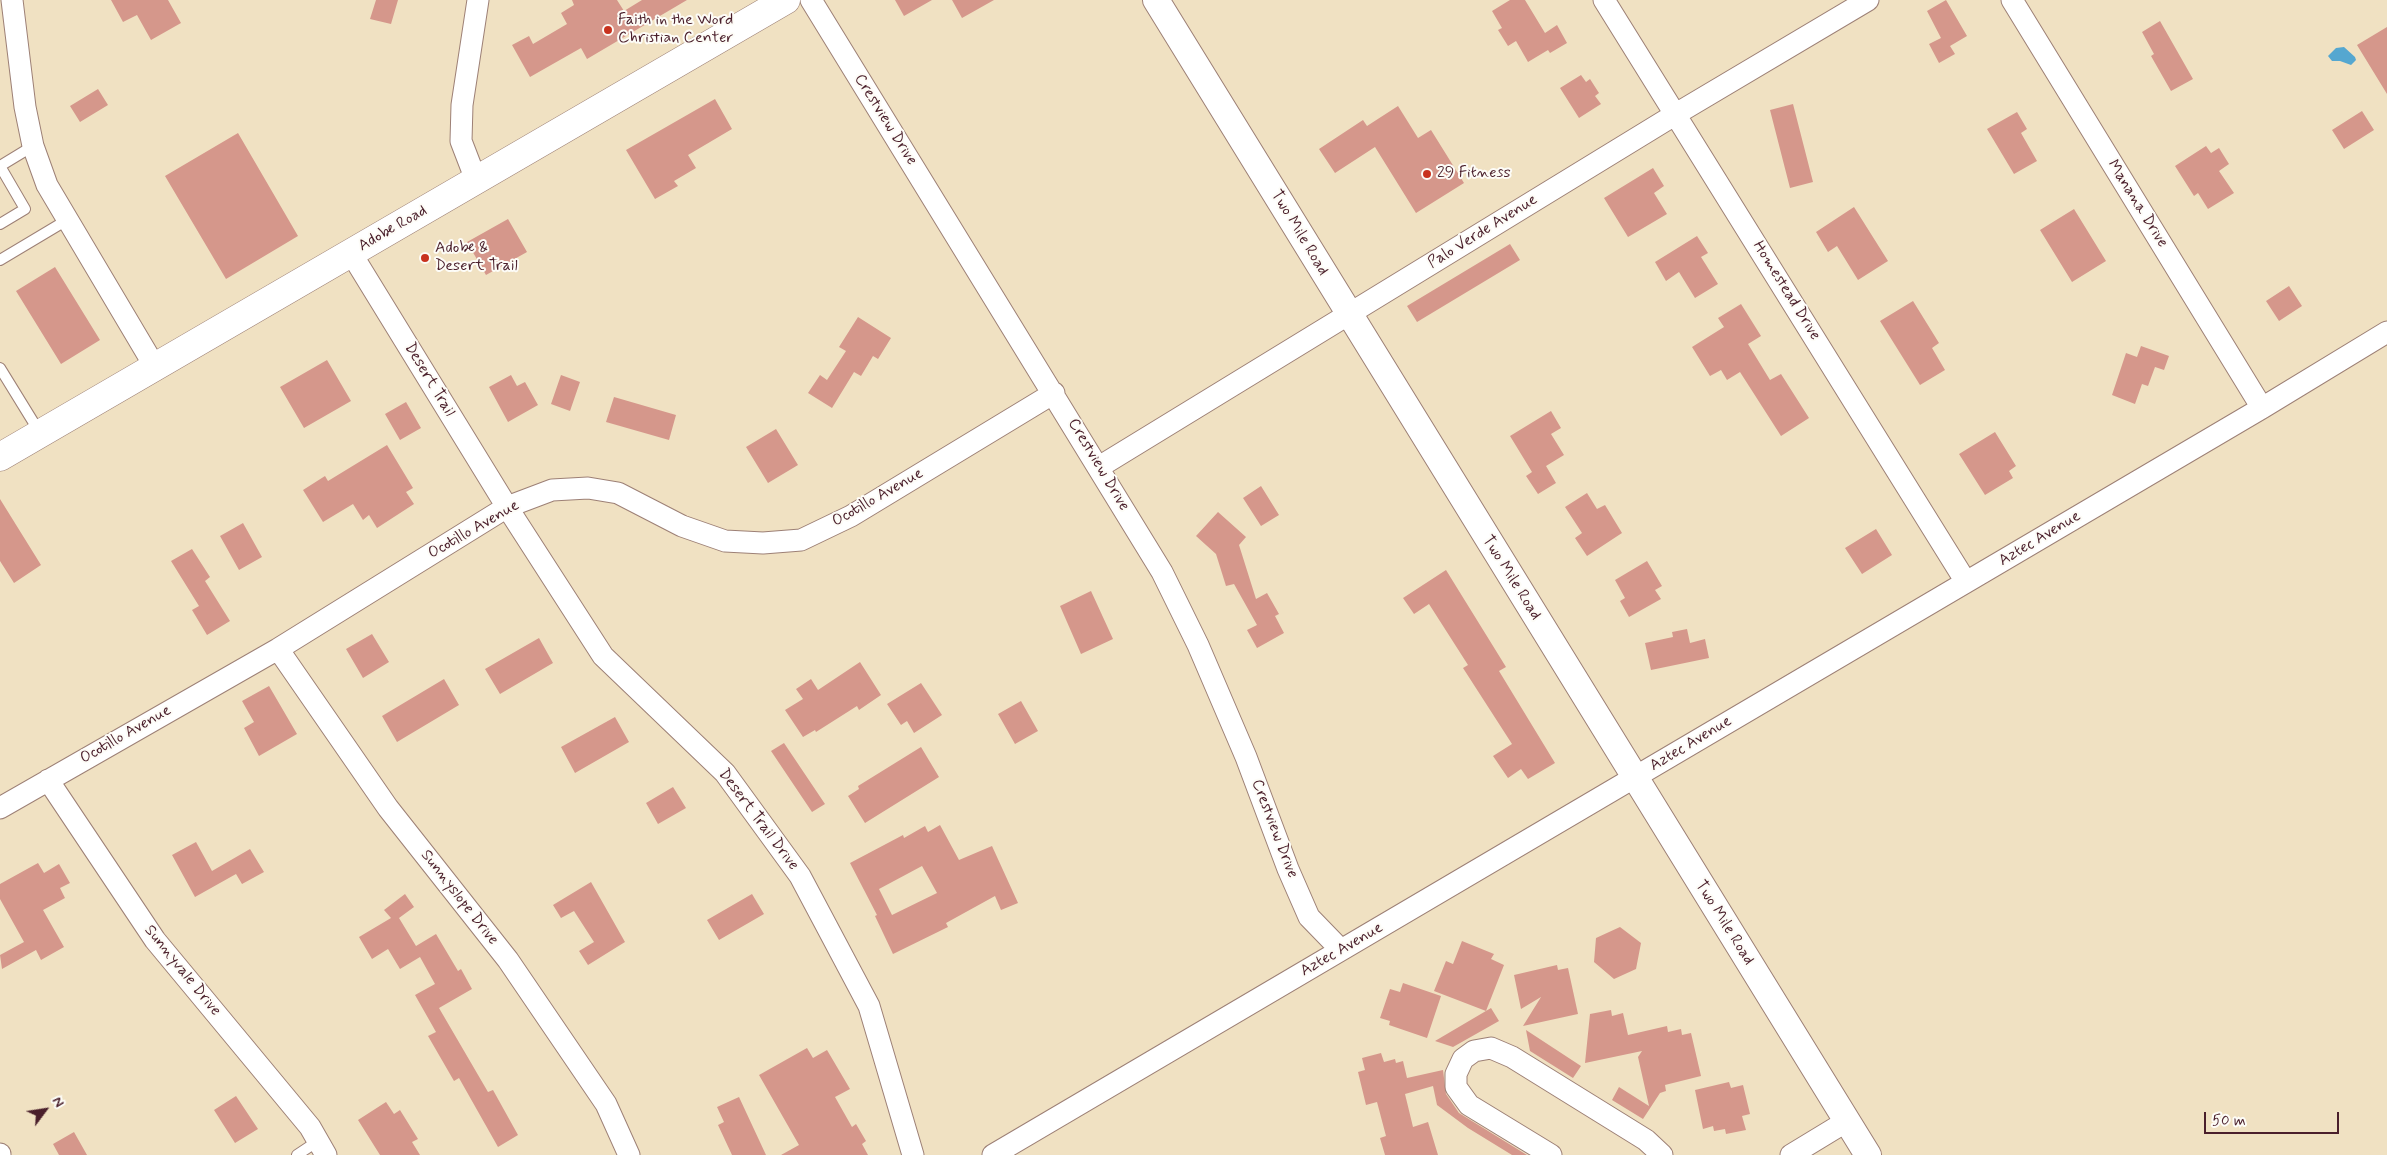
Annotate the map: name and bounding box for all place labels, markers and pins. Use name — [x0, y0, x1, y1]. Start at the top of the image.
place label: Faith in the Word Christian Center — [618, 11, 733, 49]
marker: Faith in the Word Christian Center — [602, 24, 614, 36]
place label: 29 Fitness — [1437, 164, 1511, 184]
marker: 29 Fitness — [1421, 168, 1433, 180]
place label: Adobe & Desert Trail — [435, 239, 518, 277]
marker: Adobe & Desert Trail — [419, 252, 431, 264]

